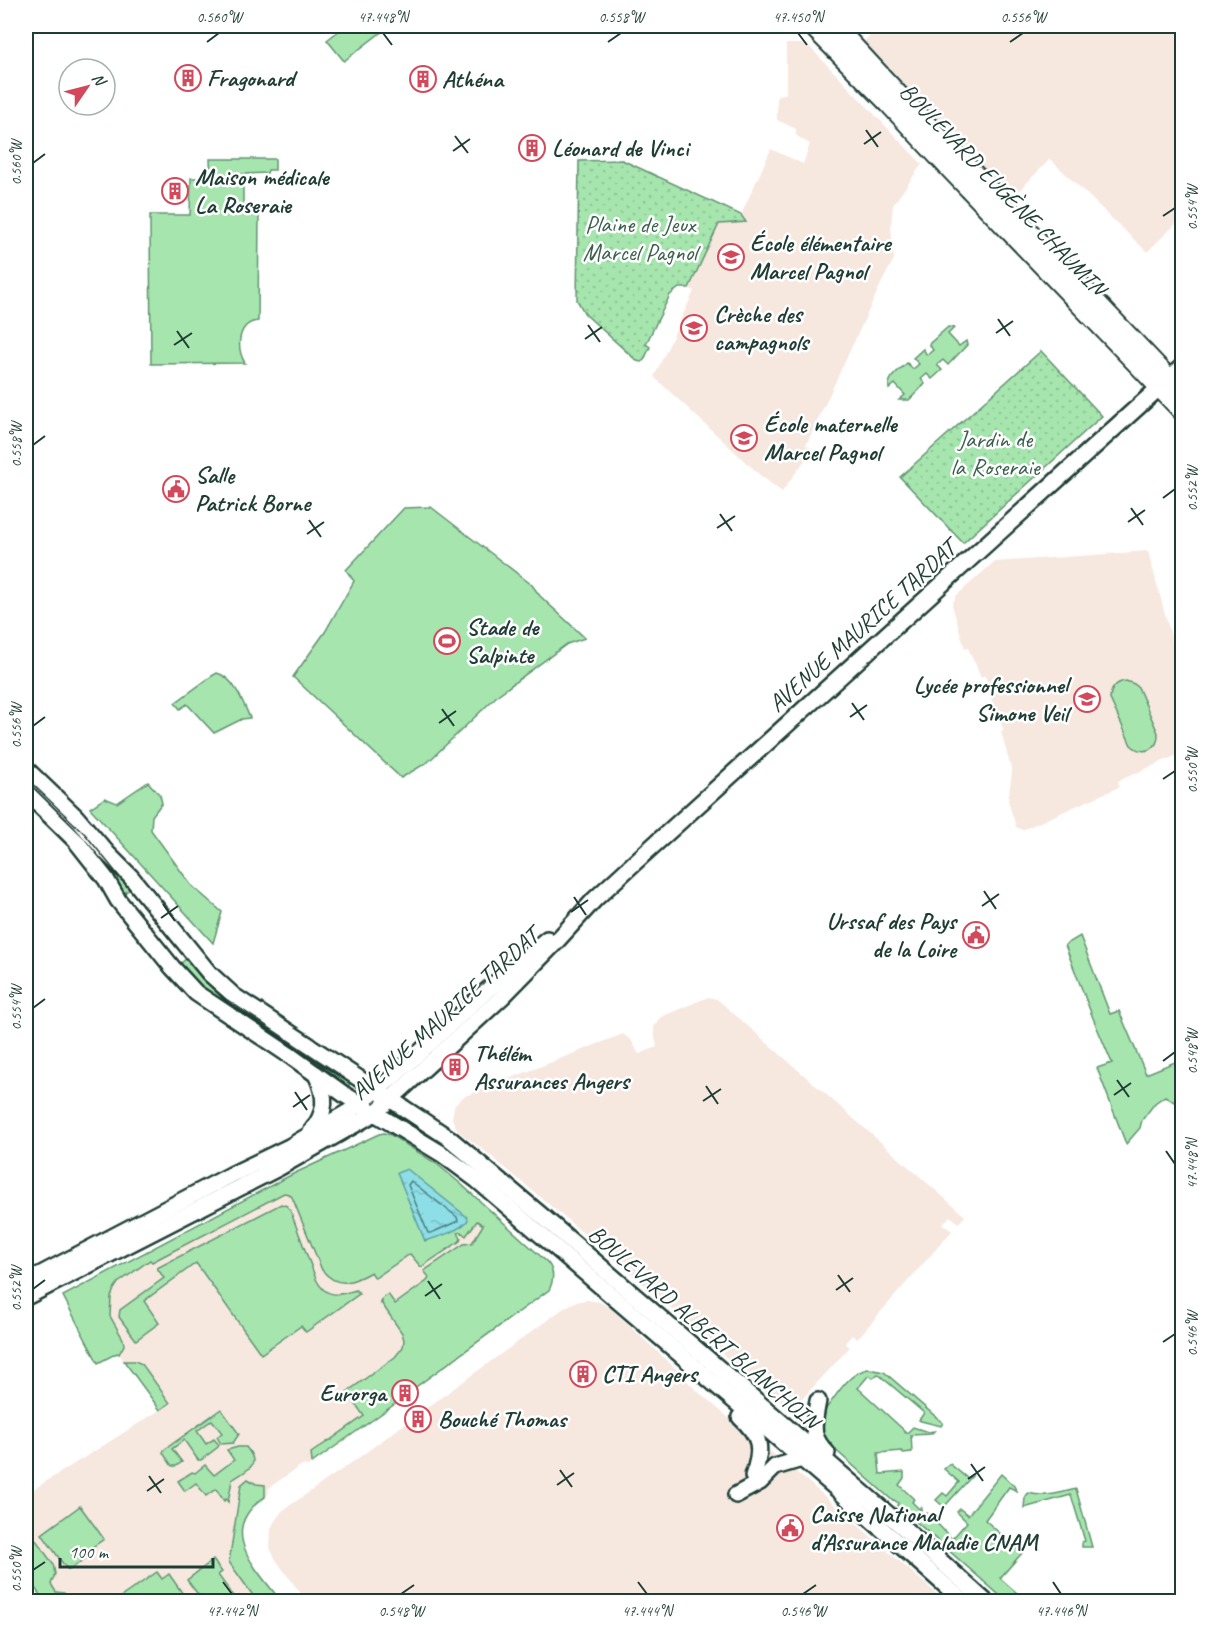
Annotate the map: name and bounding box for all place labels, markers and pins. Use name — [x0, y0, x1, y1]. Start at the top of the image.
building icon: Fragonard — [173, 63, 203, 93]
place label: Fragonard — [207, 63, 298, 93]
building icon: Athéna — [408, 64, 438, 94]
place label: Athéna — [442, 64, 505, 94]
building icon: Léonard de Vinci — [517, 133, 547, 163]
place label: Léonard de Vinci — [552, 133, 692, 163]
place label: Maison médicale La Roseraie — [195, 162, 330, 220]
building icon: Maison médicale La Roseraie — [160, 176, 190, 206]
place label: École élémentaire Marcel Pagnol — [750, 228, 892, 286]
school or university icon: École élémentaire Marcel Pagnol — [716, 242, 746, 272]
place label: Crèche des campagnols — [714, 299, 811, 357]
school or university icon: Crèche des campagnols — [679, 313, 709, 343]
place label: École maternelle Marcel Pagnol — [764, 409, 899, 467]
school or university icon: École maternelle Marcel Pagnol — [729, 423, 759, 453]
place label: Salle Patrick Borne — [195, 460, 312, 518]
public building icon: Salle Patrick Borne — [161, 474, 191, 504]
place label: Stade de Salpinte — [466, 612, 540, 670]
sports icon: Stade de Salpinte — [432, 626, 462, 656]
place label: Lycée professionnel Simone Veil — [914, 670, 1073, 728]
school or university icon: Lycée professionnel Simone Veil — [1072, 684, 1102, 714]
place label: Urssaf des Pays de la Loire — [826, 906, 959, 964]
public building icon: Urssaf des Pays de la Loire — [961, 920, 991, 950]
place label: Thélém Assurances Angers — [474, 1038, 631, 1096]
building icon: Thélém Assurances Angers — [440, 1052, 470, 1082]
building icon: CTI Angers — [568, 1359, 598, 1389]
place label: CTI Angers — [602, 1359, 699, 1389]
place label: Eurorga — [320, 1378, 388, 1408]
building icon: Eurorga — [390, 1378, 420, 1408]
building icon: Bouché Thomas — [403, 1404, 433, 1434]
place label: Bouché Thomas — [438, 1404, 569, 1434]
place label: Caisse National d’Assurance Maladie CNAM — [810, 1499, 1039, 1557]
public building icon: Caisse National d’Assurance Maladie CNAM — [775, 1513, 805, 1543]

